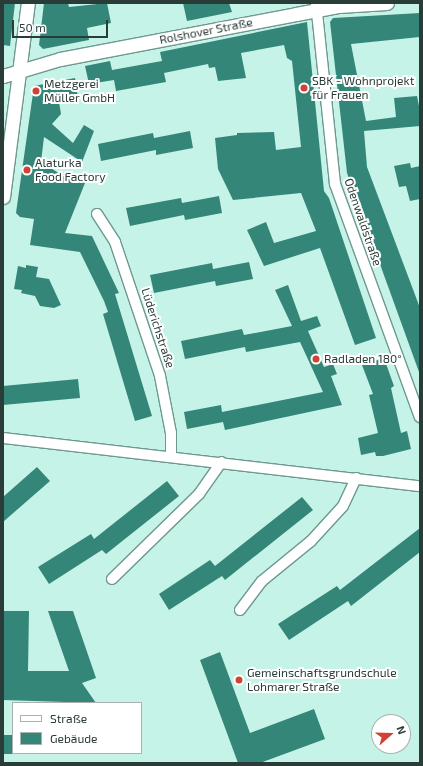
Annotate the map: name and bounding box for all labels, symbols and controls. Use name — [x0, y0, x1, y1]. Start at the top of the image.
scale bar — [14, 12, 110, 38]
street label: Rolshover Straße — [158, 15, 254, 47]
text: 50 m — [19, 20, 46, 34]
place label: SBK - Wohnprojekt für Frauen — [312, 74, 414, 102]
place label: Metzgerei Müller GmbH — [44, 77, 115, 105]
marker: SBK - Wohnprojekt für Frauen — [299, 83, 309, 93]
marker: Metzgerei Müller GmbH — [31, 86, 41, 96]
place label: Alaturka Food Factory — [35, 156, 106, 184]
marker: Alaturka Food Factory — [22, 165, 32, 175]
street label: Odenwaldstraße — [341, 176, 385, 268]
street label: Lüderichstraße — [138, 286, 178, 370]
place label: Radladen 180° — [324, 352, 402, 366]
marker: Radladen 180° — [311, 354, 321, 364]
place label: Gemeinschaftsgrundschule Lohmarer Straße — [247, 666, 397, 694]
marker: Gemeinschaftsgrundschule Lohmarer Straße — [234, 675, 244, 685]
legend — [12, 702, 142, 754]
text: Straße — [50, 711, 87, 725]
north arrow — [371, 714, 411, 754]
text: N — [394, 724, 409, 736]
text: Gebäude — [50, 731, 98, 745]

